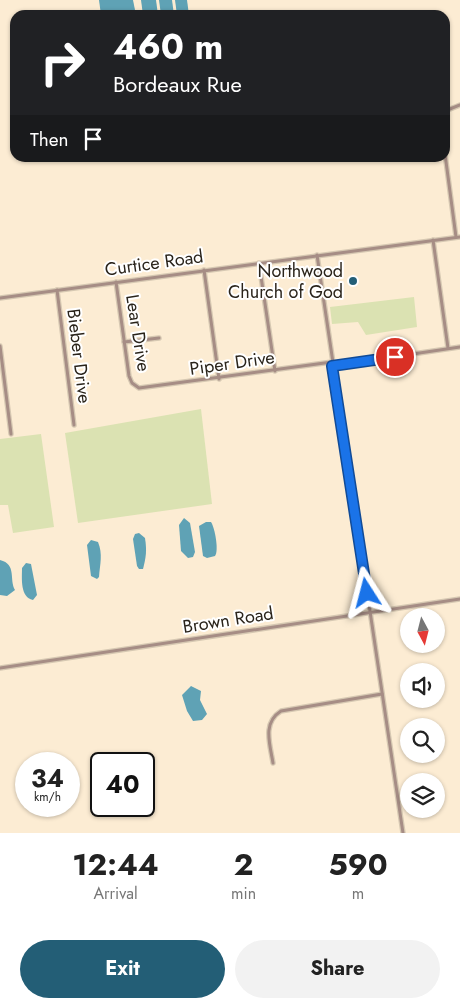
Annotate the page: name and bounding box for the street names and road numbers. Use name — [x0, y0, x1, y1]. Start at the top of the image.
street label: Curtice Road — [103, 243, 205, 283]
street label: Lear Drive — [119, 293, 157, 373]
street label: Bieber Drive — [60, 307, 98, 405]
street label: Piper Drive — [188, 344, 276, 382]
street label: Brown Road — [181, 600, 275, 640]

